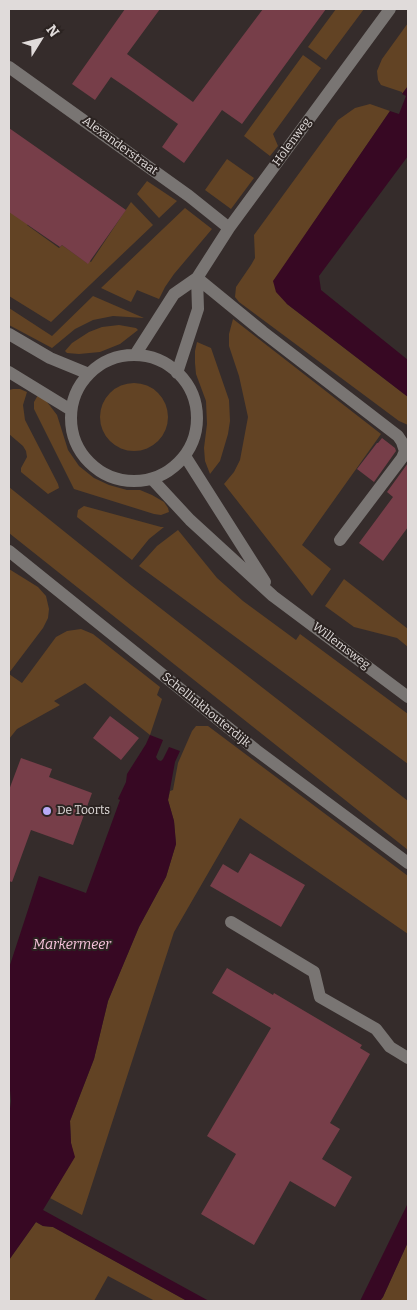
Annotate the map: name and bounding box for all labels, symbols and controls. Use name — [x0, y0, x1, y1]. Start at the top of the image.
north arrow — [15, 15, 65, 65]
text: N — [42, 22, 63, 40]
street label: Alexanderstraat — [79, 114, 161, 178]
street label: Holenweg — [270, 115, 314, 169]
street label: Willemsweg — [309, 620, 373, 672]
street label: Schellinkhouterdijk — [159, 670, 253, 750]
place label: De Toorts — [57, 804, 110, 818]
marker: De Toorts — [41, 805, 53, 817]
water label: Markermeer — [33, 937, 111, 953]

